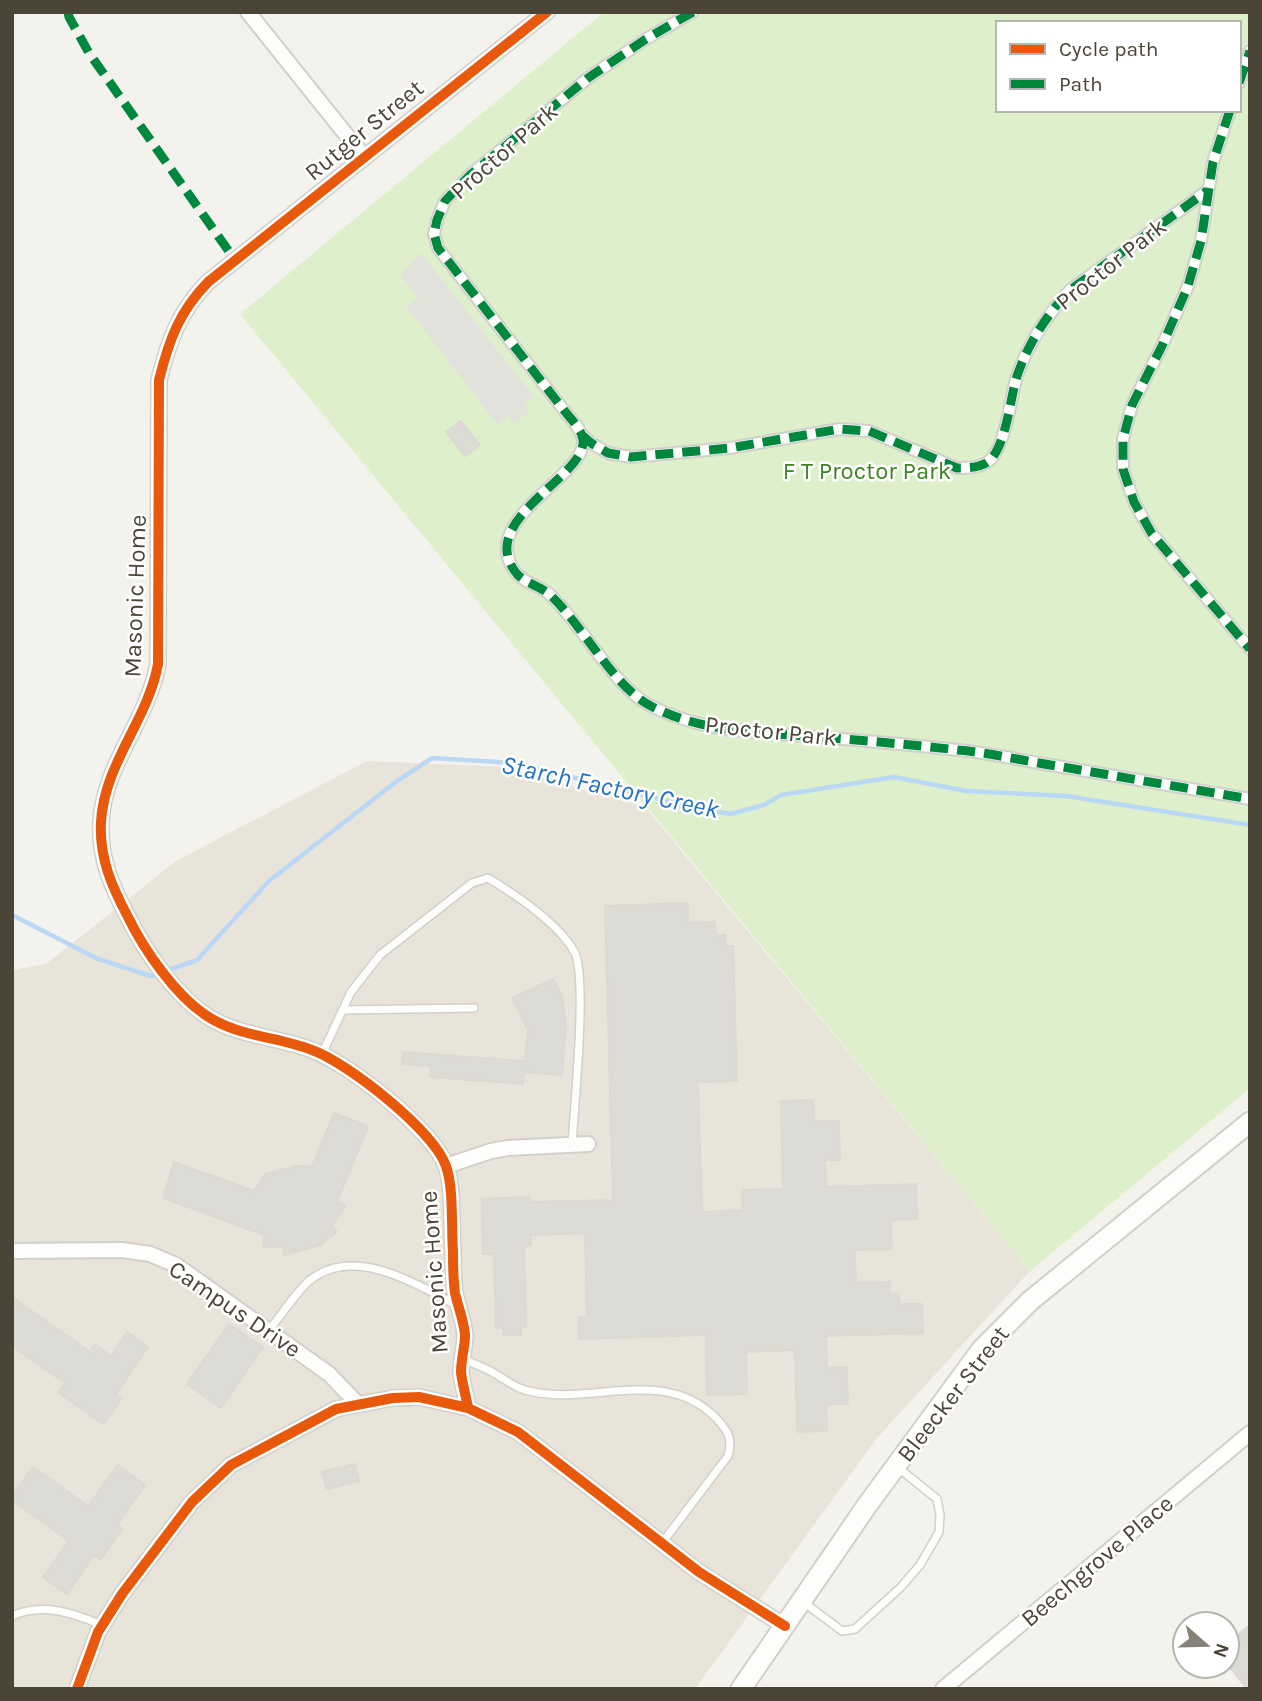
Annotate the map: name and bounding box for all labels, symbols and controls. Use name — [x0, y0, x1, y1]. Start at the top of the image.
legend — [996, 21, 1241, 112]
text: Cycle path — [1059, 37, 1159, 61]
text: Path — [1059, 72, 1103, 96]
street label: Rutger Street — [299, 74, 429, 186]
street label: Proctor Park — [445, 97, 563, 205]
street label: Proctor Park — [1050, 212, 1172, 316]
park label: F T Proctor Park — [783, 457, 951, 485]
street label: Masonic Home — [118, 514, 152, 678]
street label: Proctor Park — [704, 710, 838, 752]
water label: Starch Factory Creek — [498, 749, 722, 825]
street label: Masonic Home — [414, 1190, 454, 1354]
street label: Campus Drive — [164, 1255, 306, 1363]
street label: Bleecker Street — [891, 1320, 1015, 1468]
street label: Beechgrove Place — [1015, 1489, 1179, 1633]
north arrow — [1171, 1610, 1241, 1680]
text: N — [1208, 1640, 1234, 1661]

